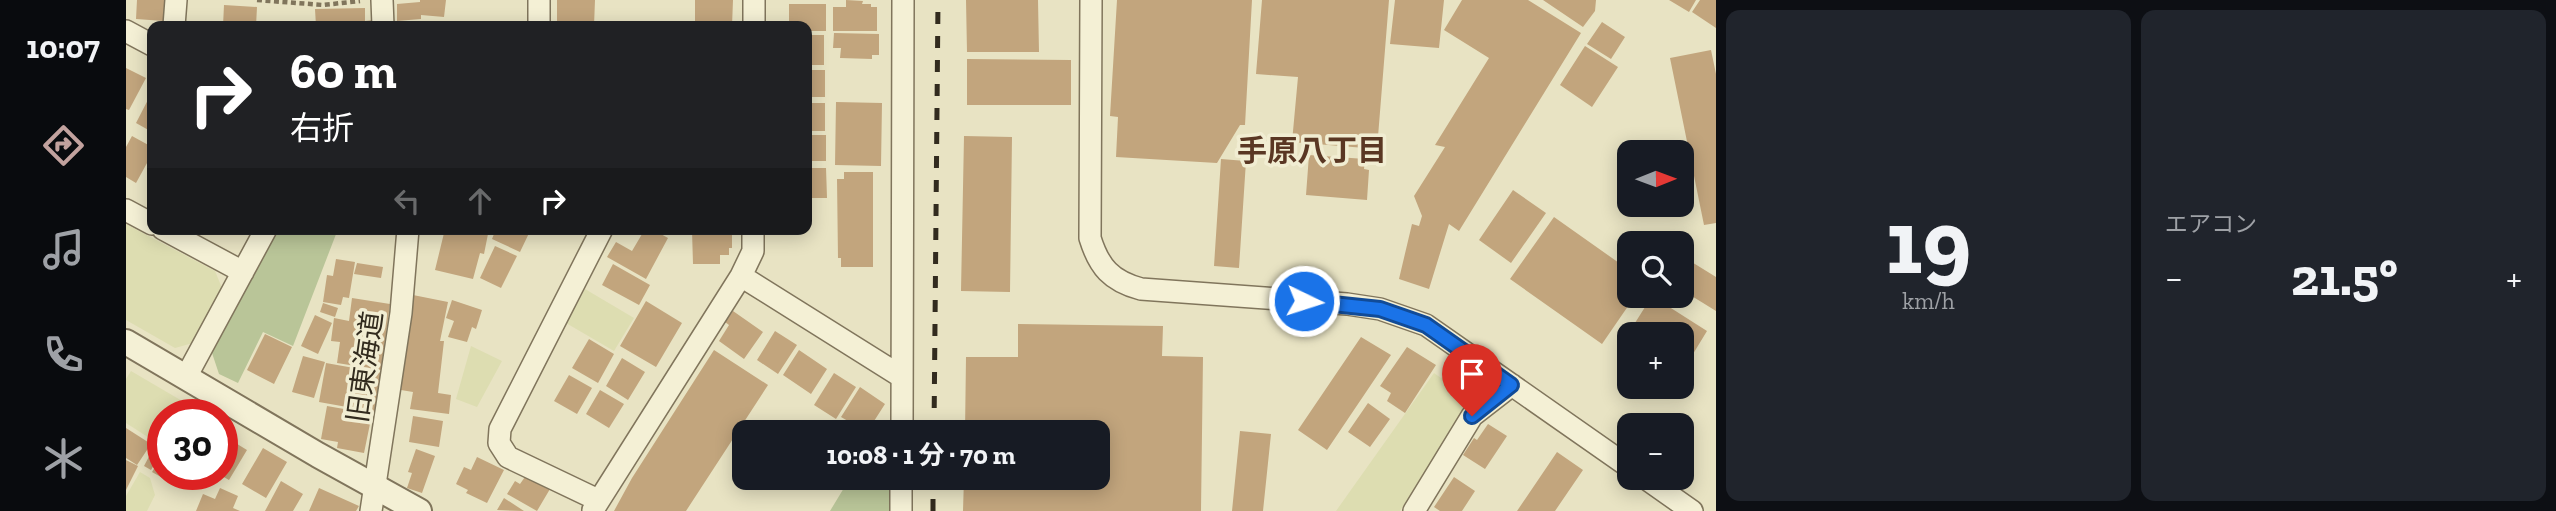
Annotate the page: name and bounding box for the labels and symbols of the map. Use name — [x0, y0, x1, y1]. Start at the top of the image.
district label: 手原八丁目 — [1237, 133, 1387, 169]
north arrow — [1617, 140, 1694, 217]
position arrow — [1267, 264, 1341, 338]
street label: 旧東海道 — [341, 309, 389, 425]
pin — [1442, 344, 1502, 416]
speed limit sign: 30 — [147, 399, 238, 490]

